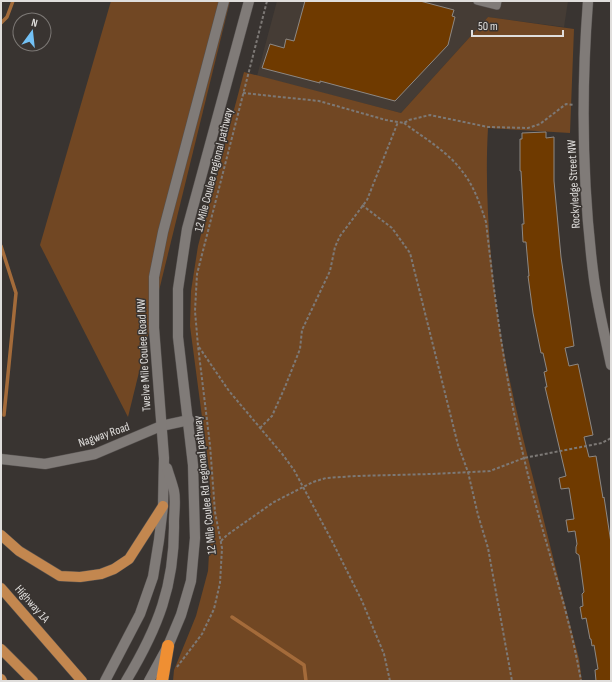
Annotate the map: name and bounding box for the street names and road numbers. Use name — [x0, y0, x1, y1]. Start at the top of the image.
street label: 12 Mile Coulee regional pathway — [191, 106, 237, 233]
street label: Rockyledge Street NW — [564, 139, 584, 229]
street label: Twelve Mile Coulee Road NW — [134, 298, 154, 412]
street label: 12 Mile Coulee Rd regional pathway — [190, 415, 220, 555]
street label: Nagway Road — [76, 419, 132, 451]
street label: Highway 1A — [11, 582, 53, 627]

